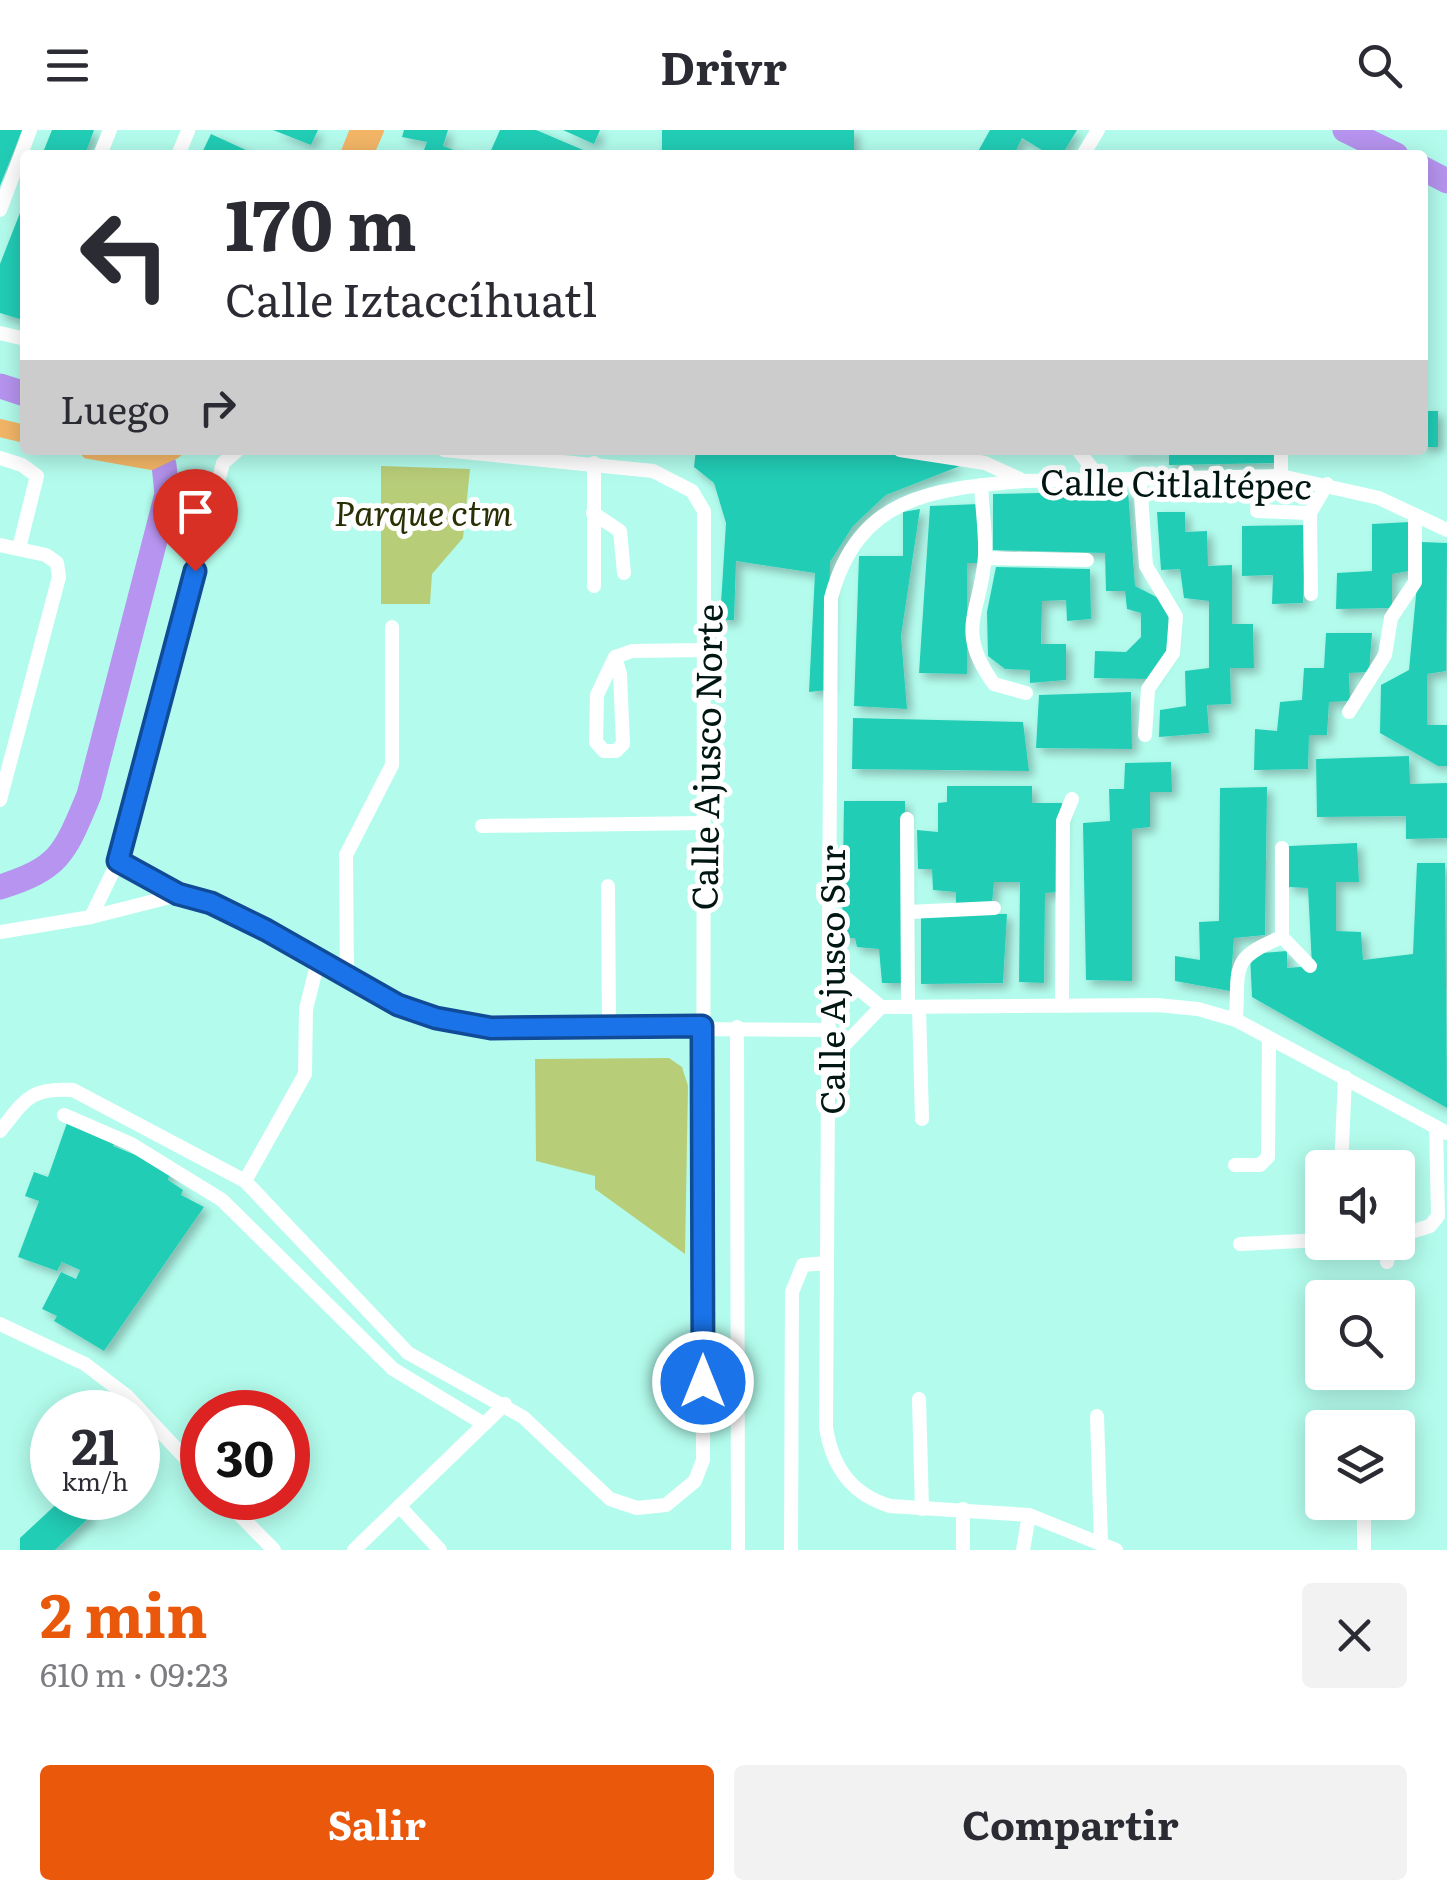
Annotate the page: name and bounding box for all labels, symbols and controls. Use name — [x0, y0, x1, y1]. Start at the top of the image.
text: Drivr — [660, 32, 787, 99]
icon: menu — [40, 38, 95, 93]
icon: search — [1352, 38, 1407, 93]
text: 170 m — [225, 169, 417, 273]
icon: left — [60, 190, 190, 320]
text: Calle Iztaccíhuatl — [225, 264, 597, 331]
text: Luego — [60, 379, 170, 436]
icon: right — [190, 380, 245, 435]
street label: Calle Citlaltépec — [1040, 454, 1312, 510]
pin — [153, 469, 238, 572]
icon: arrive — [168, 484, 223, 539]
park label: Parque ctm — [334, 485, 513, 537]
street label: Calle Ajusco Norte — [676, 603, 734, 911]
street label: Calle Ajusco Sur — [804, 845, 856, 1115]
map controls — [1305, 1150, 1415, 1520]
button: sound — [1305, 1150, 1415, 1260]
button: search — [1305, 1280, 1415, 1390]
position arrow — [651, 1330, 755, 1434]
speed limit sign: 30 — [180, 1390, 310, 1520]
text: 21 — [71, 1406, 119, 1480]
button: layers — [1305, 1410, 1415, 1520]
text: km/h — [62, 1462, 128, 1499]
text: 2 min — [40, 1567, 208, 1656]
button: close — [1302, 1583, 1407, 1688]
text: 610 m · 09:23 — [40, 1649, 229, 1697]
button: Salir — [40, 1765, 714, 1880]
button: Compartir — [734, 1765, 1407, 1880]

